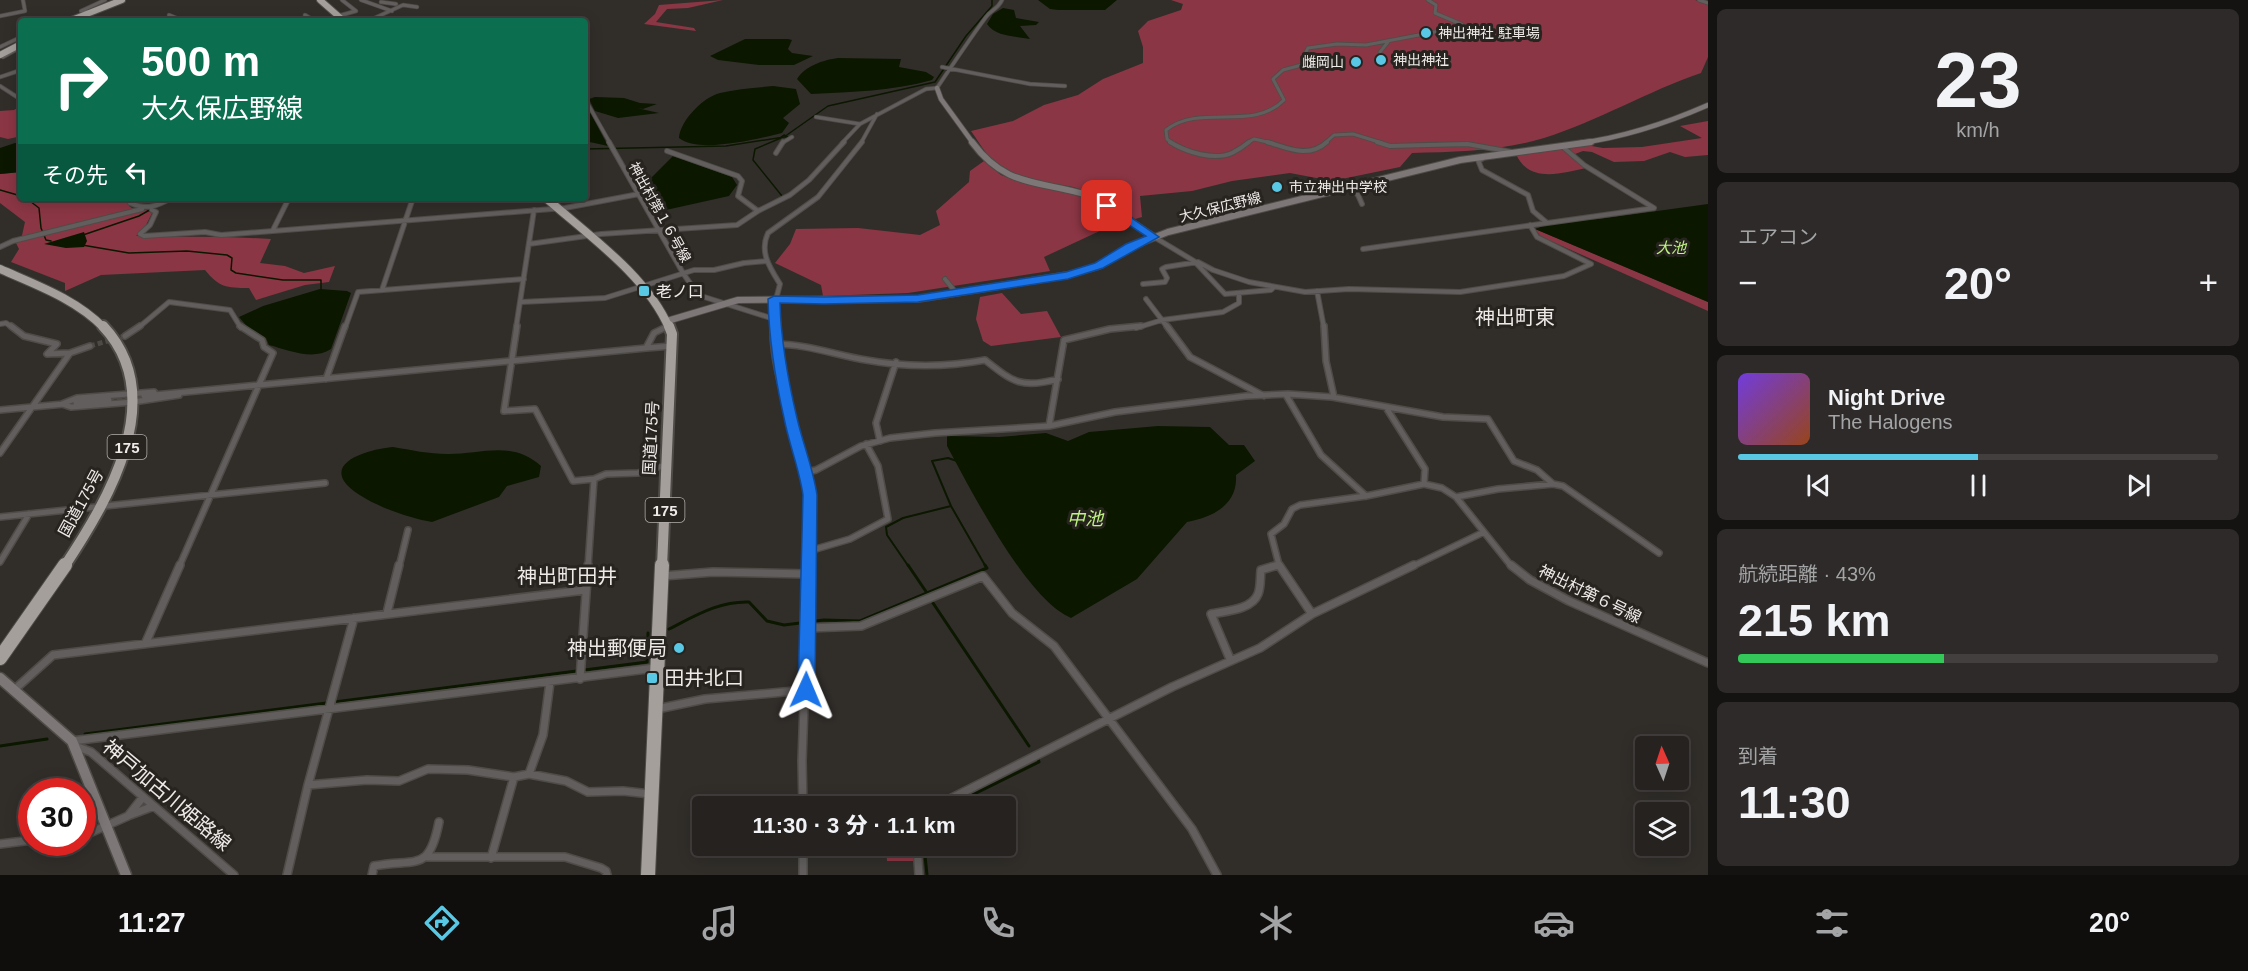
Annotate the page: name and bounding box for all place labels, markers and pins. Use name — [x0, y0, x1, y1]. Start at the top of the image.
place label: 神出神社 駐車場 — [1438, 25, 1540, 41]
marker: 神出神社 駐車場 — [1419, 26, 1433, 40]
place label: 神出神社 — [1393, 52, 1449, 68]
marker: 神出神社 — [1374, 53, 1388, 67]
place label: 雌岡山 — [1302, 54, 1344, 70]
marker: 雌岡山 — [1349, 55, 1363, 69]
place label: 市立神出中学校 — [1289, 179, 1387, 195]
pin — [1081, 180, 1132, 231]
marker: 市立神出中学校 — [1270, 180, 1284, 194]
place label: 老ノ口 — [656, 283, 704, 300]
marker: 老ノ口 — [637, 284, 651, 298]
place label: 神出郵便局 — [567, 637, 667, 659]
marker: 神出郵便局 — [672, 641, 686, 655]
place label: 田井北口 — [664, 667, 744, 689]
marker: 田井北口 — [645, 671, 659, 685]

